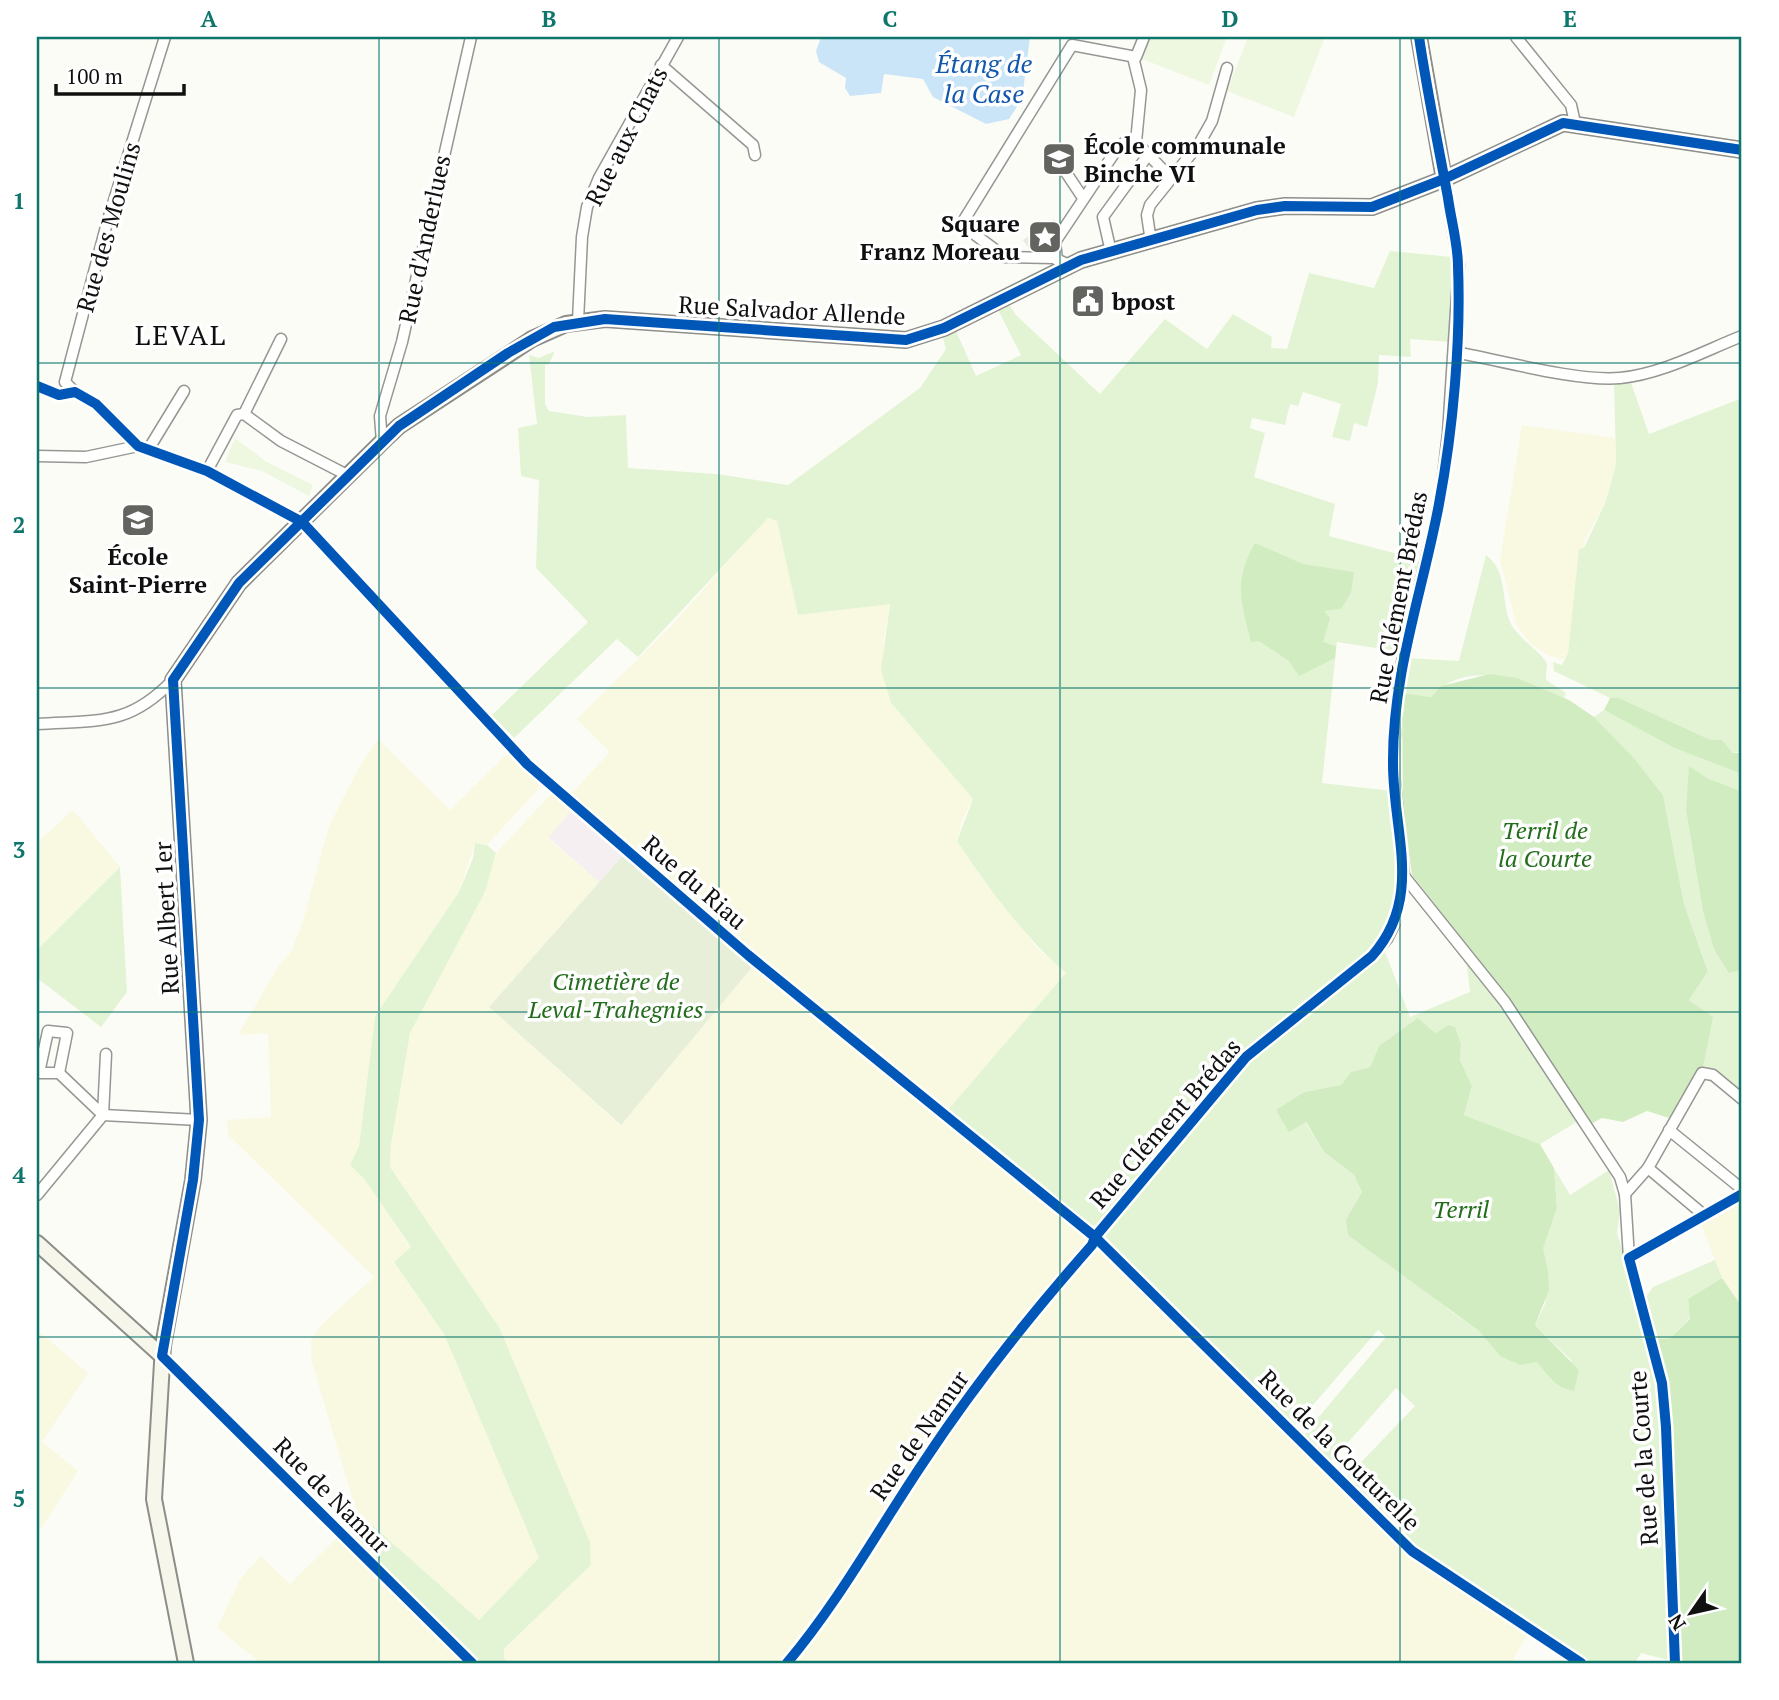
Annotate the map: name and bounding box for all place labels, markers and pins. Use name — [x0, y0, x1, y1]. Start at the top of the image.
place label: École communale Binche VI — [1084, 129, 1286, 189]
school or university icon: École communale Binche VI — [1040, 140, 1078, 178]
place label: Square Franz Moreau — [860, 207, 1020, 267]
place icon: Square Franz Moreau — [1026, 218, 1064, 256]
public building icon: bpost — [1069, 282, 1107, 320]
place label: bpost — [1111, 285, 1176, 317]
school or university icon: École Saint-Pierre — [119, 501, 157, 539]
place label: École Saint-Pierre — [69, 540, 207, 600]

